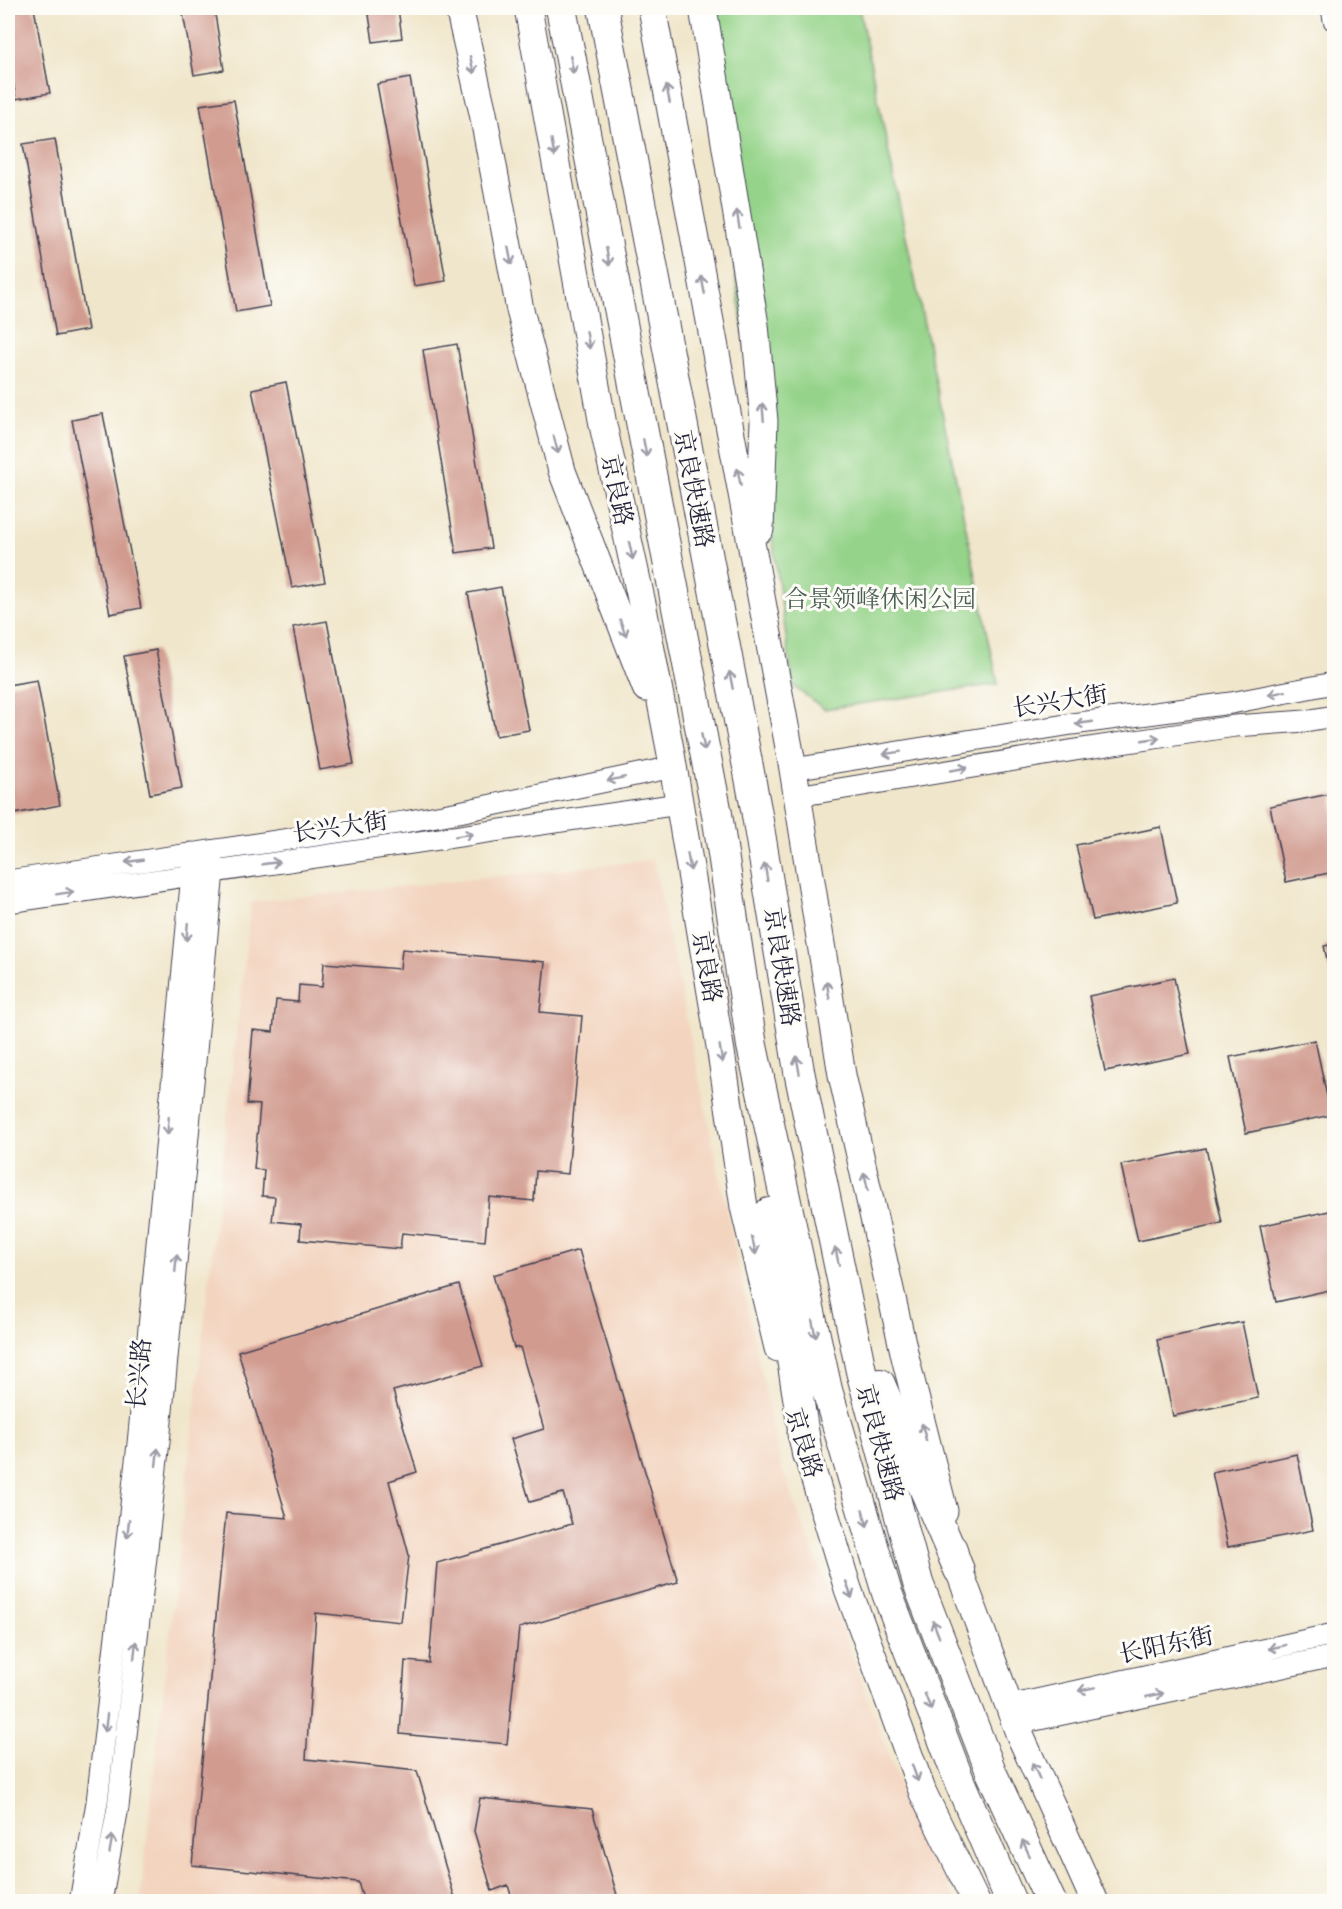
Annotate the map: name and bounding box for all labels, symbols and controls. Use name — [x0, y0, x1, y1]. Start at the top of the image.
one-way arrow — [467, 54, 478, 74]
one-way arrow — [566, 55, 577, 74]
one-way arrow — [662, 84, 673, 104]
one-way arrow — [548, 137, 559, 157]
one-way arrow — [732, 210, 743, 229]
one-way arrow — [505, 246, 516, 265]
one-way arrow — [603, 246, 614, 266]
one-way arrow — [698, 276, 709, 296]
one-way arrow — [582, 329, 593, 349]
one-way arrow — [757, 403, 768, 423]
street label: 京良快速路 — [667, 427, 721, 551]
one-way arrow — [550, 435, 562, 454]
one-way arrow — [640, 438, 651, 457]
street label: 京良路 — [594, 451, 640, 529]
one-way arrow — [733, 468, 744, 487]
one-way arrow — [625, 542, 637, 561]
park label: 合景领峰休闲公园 — [784, 583, 976, 615]
one-way arrow — [618, 618, 629, 637]
one-way arrow — [725, 671, 736, 691]
street label: 长兴大街 — [1010, 678, 1110, 724]
one-way arrow — [1268, 688, 1287, 699]
one-way arrow — [1075, 717, 1095, 728]
one-way arrow — [698, 732, 709, 752]
one-way arrow — [1141, 733, 1161, 744]
one-way arrow — [882, 748, 902, 759]
one-way arrow — [948, 763, 968, 774]
one-way arrow — [606, 774, 626, 785]
street label: 长兴大街 — [290, 804, 390, 850]
one-way arrow — [453, 829, 473, 840]
one-way arrow — [684, 851, 695, 871]
one-way arrow — [125, 856, 145, 867]
one-way arrow — [260, 857, 280, 868]
one-way arrow — [761, 863, 772, 882]
one-way arrow — [55, 887, 75, 898]
street label: 京良快速路 — [757, 905, 807, 1029]
one-way arrow — [181, 922, 192, 941]
street label: 京良路 — [685, 929, 729, 1005]
one-way arrow — [823, 980, 834, 1000]
one-way arrow — [716, 1044, 727, 1063]
one-way arrow — [792, 1055, 803, 1075]
one-way arrow — [162, 1116, 173, 1136]
one-way arrow — [860, 1172, 871, 1191]
one-way arrow — [748, 1236, 760, 1255]
one-way arrow — [831, 1246, 842, 1266]
one-way arrow — [171, 1253, 182, 1273]
one-way arrow — [808, 1320, 820, 1339]
street label: 长兴路 — [120, 1337, 158, 1411]
street label: 京良快速路 — [849, 1381, 911, 1505]
street label: 京良路 — [778, 1404, 830, 1482]
one-way arrow — [918, 1423, 930, 1442]
one-way arrow — [152, 1447, 163, 1467]
one-way arrow — [860, 1508, 871, 1527]
one-way arrow — [122, 1519, 133, 1539]
one-way arrow — [844, 1580, 855, 1599]
street label: 长阳东街 — [1116, 1619, 1216, 1671]
one-way arrow — [930, 1620, 941, 1639]
one-way arrow — [130, 1641, 141, 1661]
one-way arrow — [1268, 1641, 1287, 1653]
one-way arrow — [1078, 1683, 1097, 1695]
one-way arrow — [1146, 1689, 1165, 1701]
one-way arrow — [924, 1692, 935, 1710]
one-way arrow — [100, 1712, 111, 1732]
one-way arrow — [911, 1763, 922, 1782]
one-way arrow — [1030, 1763, 1042, 1781]
one-way arrow — [106, 1835, 117, 1854]
one-way arrow — [1020, 1840, 1032, 1858]

